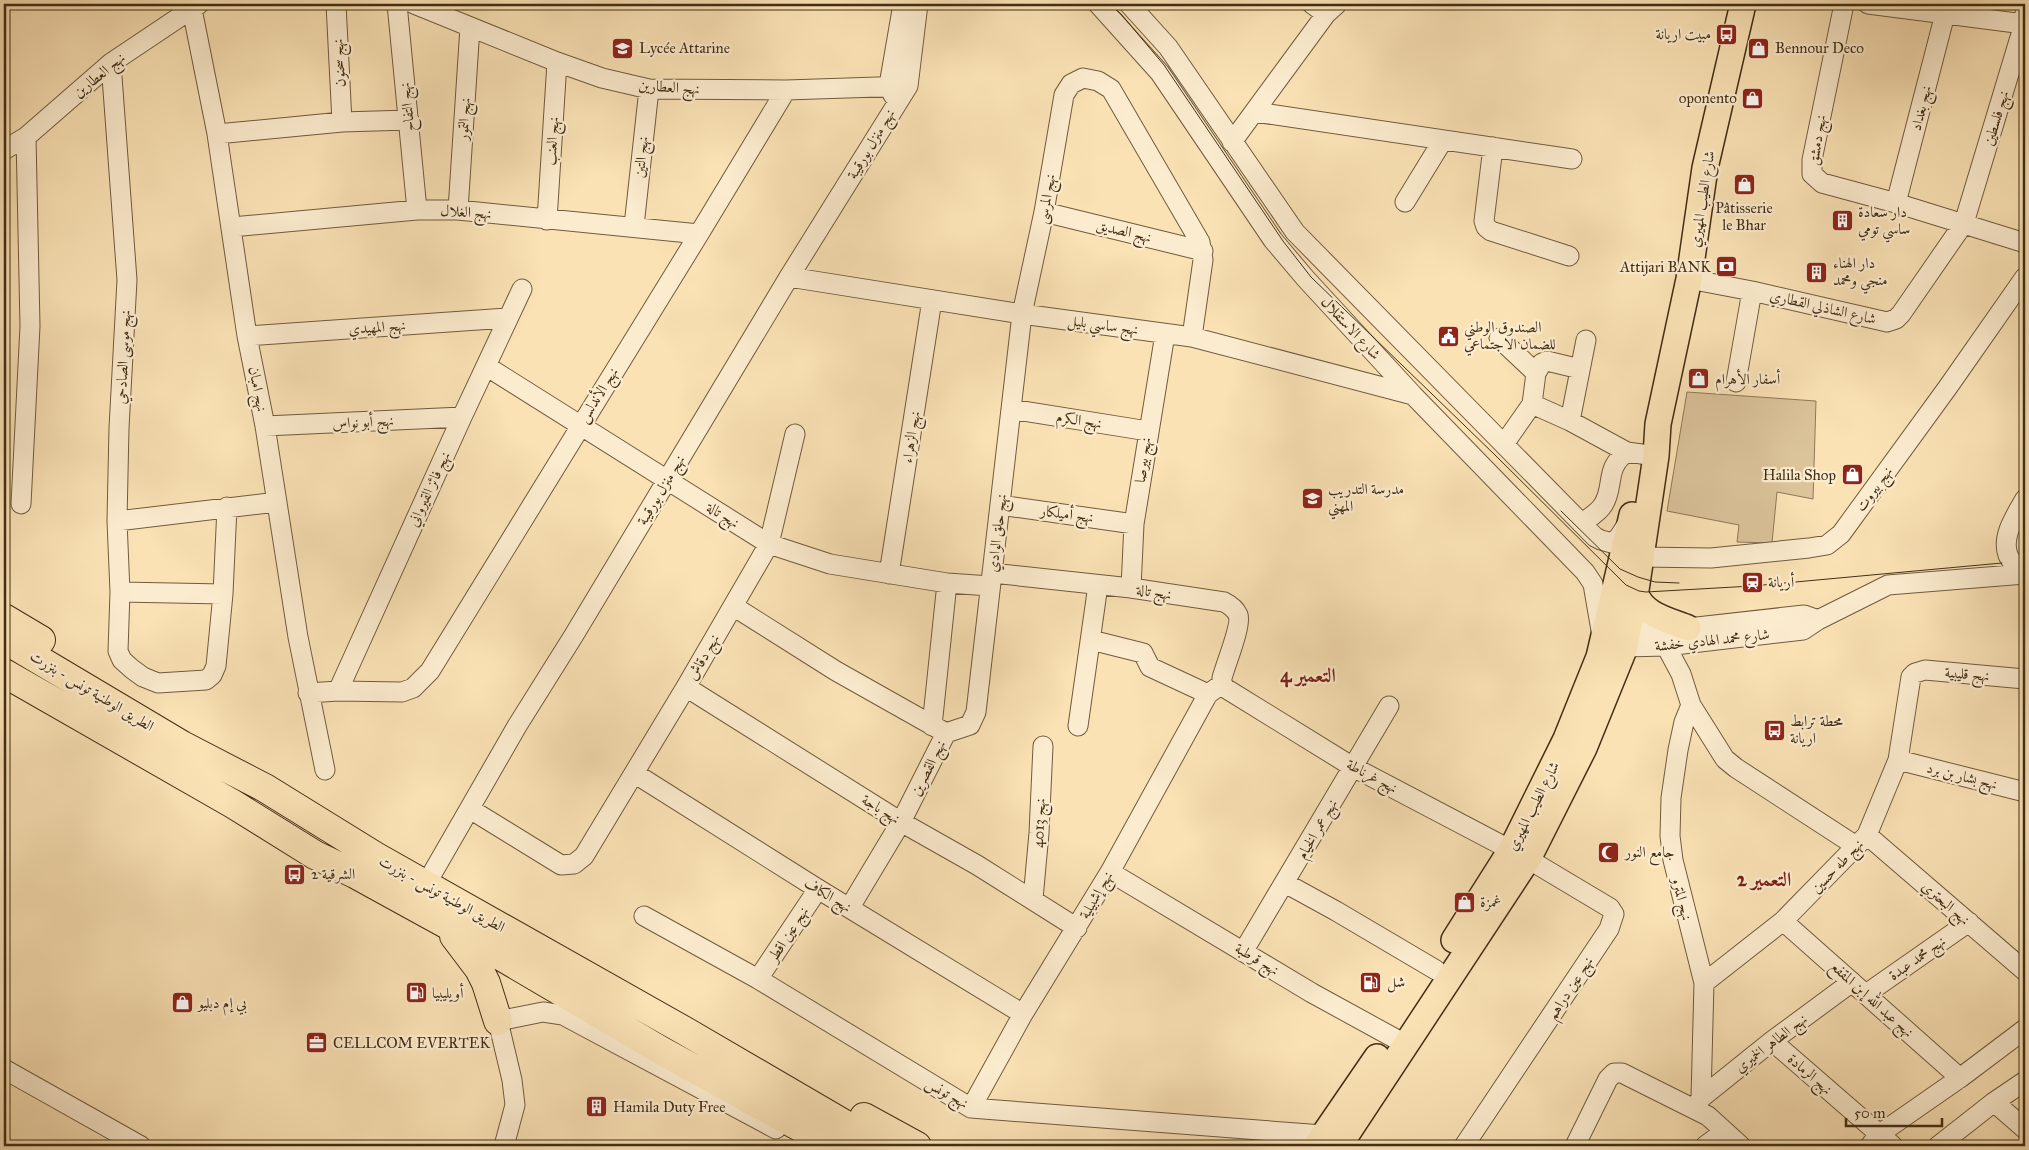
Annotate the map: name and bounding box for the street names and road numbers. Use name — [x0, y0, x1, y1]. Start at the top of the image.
street label: نهج سحنون — [329, 38, 354, 88]
street label: نهج العطارين — [69, 49, 132, 105]
street label: نهج العطارين — [637, 76, 700, 103]
street label: نهج التفاح — [395, 81, 424, 132]
street label: نهج بغداد — [1907, 83, 1940, 134]
street label: نهج فلسطين — [1979, 88, 2018, 149]
street label: نهج التمور — [453, 97, 479, 143]
street label: نهج منزل بورقيبة — [843, 106, 903, 185]
street label: نهج دمشق — [1804, 113, 1835, 167]
street label: نهج العنب — [541, 116, 568, 166]
street label: نهج التين — [630, 135, 657, 179]
street label: شارع الطيب المهيري — [1685, 149, 1722, 249]
street label: نهج المرسى — [1033, 173, 1064, 226]
street label: نهج الغلال — [439, 201, 492, 228]
street label: نهج الصديق — [1093, 215, 1154, 251]
street label: شارع الشاذلي القطاري — [1767, 286, 1878, 332]
street label: شارع الاستقلال — [1314, 293, 1385, 366]
street label: نهج موسى الصادحي — [112, 309, 139, 405]
street label: نهج ساسي بليل — [1066, 311, 1140, 344]
street label: نهج المهيدي — [348, 316, 407, 343]
street label: نهج الأندلس — [572, 363, 626, 429]
street label: نهج امبان — [240, 365, 271, 414]
street label: نهج الكرم — [1054, 408, 1103, 437]
street label: نهج أبو نواس — [332, 409, 395, 438]
street label: نهج الزهراء — [898, 410, 929, 465]
street label: نهج بيرصا — [1131, 436, 1160, 485]
street label: نهج فائز القيرواني — [404, 449, 459, 532]
street label: نهج منزل بورقيبة — [633, 452, 693, 531]
street label: نهج بيروت — [1852, 463, 1901, 518]
street label: نهج حلق الوادي — [983, 493, 1016, 574]
street label: نهج تالة — [700, 497, 743, 536]
street label: نهج أميلكار — [1037, 499, 1095, 532]
street label: نهج تالة — [1133, 580, 1173, 609]
street label: شارع محمد الهادي خفشة — [1654, 625, 1771, 659]
street label: نهج دقاش — [683, 631, 728, 686]
street label: الطريق الوطنية تونس - بنزرت — [26, 647, 157, 736]
street label: نهج قليبية — [1943, 663, 1990, 690]
street label: نهج القصرين — [906, 737, 954, 801]
street label: نهج غرناطة — [1341, 755, 1401, 801]
street label: شارع الطيب المهيري — [1503, 758, 1567, 855]
street label: نهج بشار بن برد — [1923, 759, 1999, 798]
street label: نهج باجة — [856, 790, 904, 832]
street label: نهج عمر الخيام — [1293, 796, 1346, 865]
street label: نهج 4013 — [1029, 798, 1054, 849]
street label: نهج طه حسين — [1807, 835, 1871, 900]
street label: الطريق الوطنية تونس - بنزرت — [375, 852, 508, 937]
street label: نهج إشبيلية — [1075, 868, 1121, 925]
street label: نهج الكاف — [798, 874, 855, 920]
street label: نهج المترو — [1663, 874, 1696, 924]
street label: نهج البحتري — [1915, 877, 1974, 933]
street label: نهج عين اقطر — [762, 903, 817, 969]
street label: نهج محمد عبدة — [1885, 932, 1952, 988]
street label: نهج قرطبة — [1229, 939, 1282, 983]
street label: نهج عين دراهم — [1543, 953, 1601, 1026]
street label: نهج عبد الله إبن المقفع — [1823, 955, 1919, 1045]
street label: نهج الطاهر الخميري — [1731, 1010, 1814, 1080]
street label: نهج الرمادة — [1781, 1050, 1836, 1102]
street label: نهج تونس — [920, 1074, 972, 1117]

